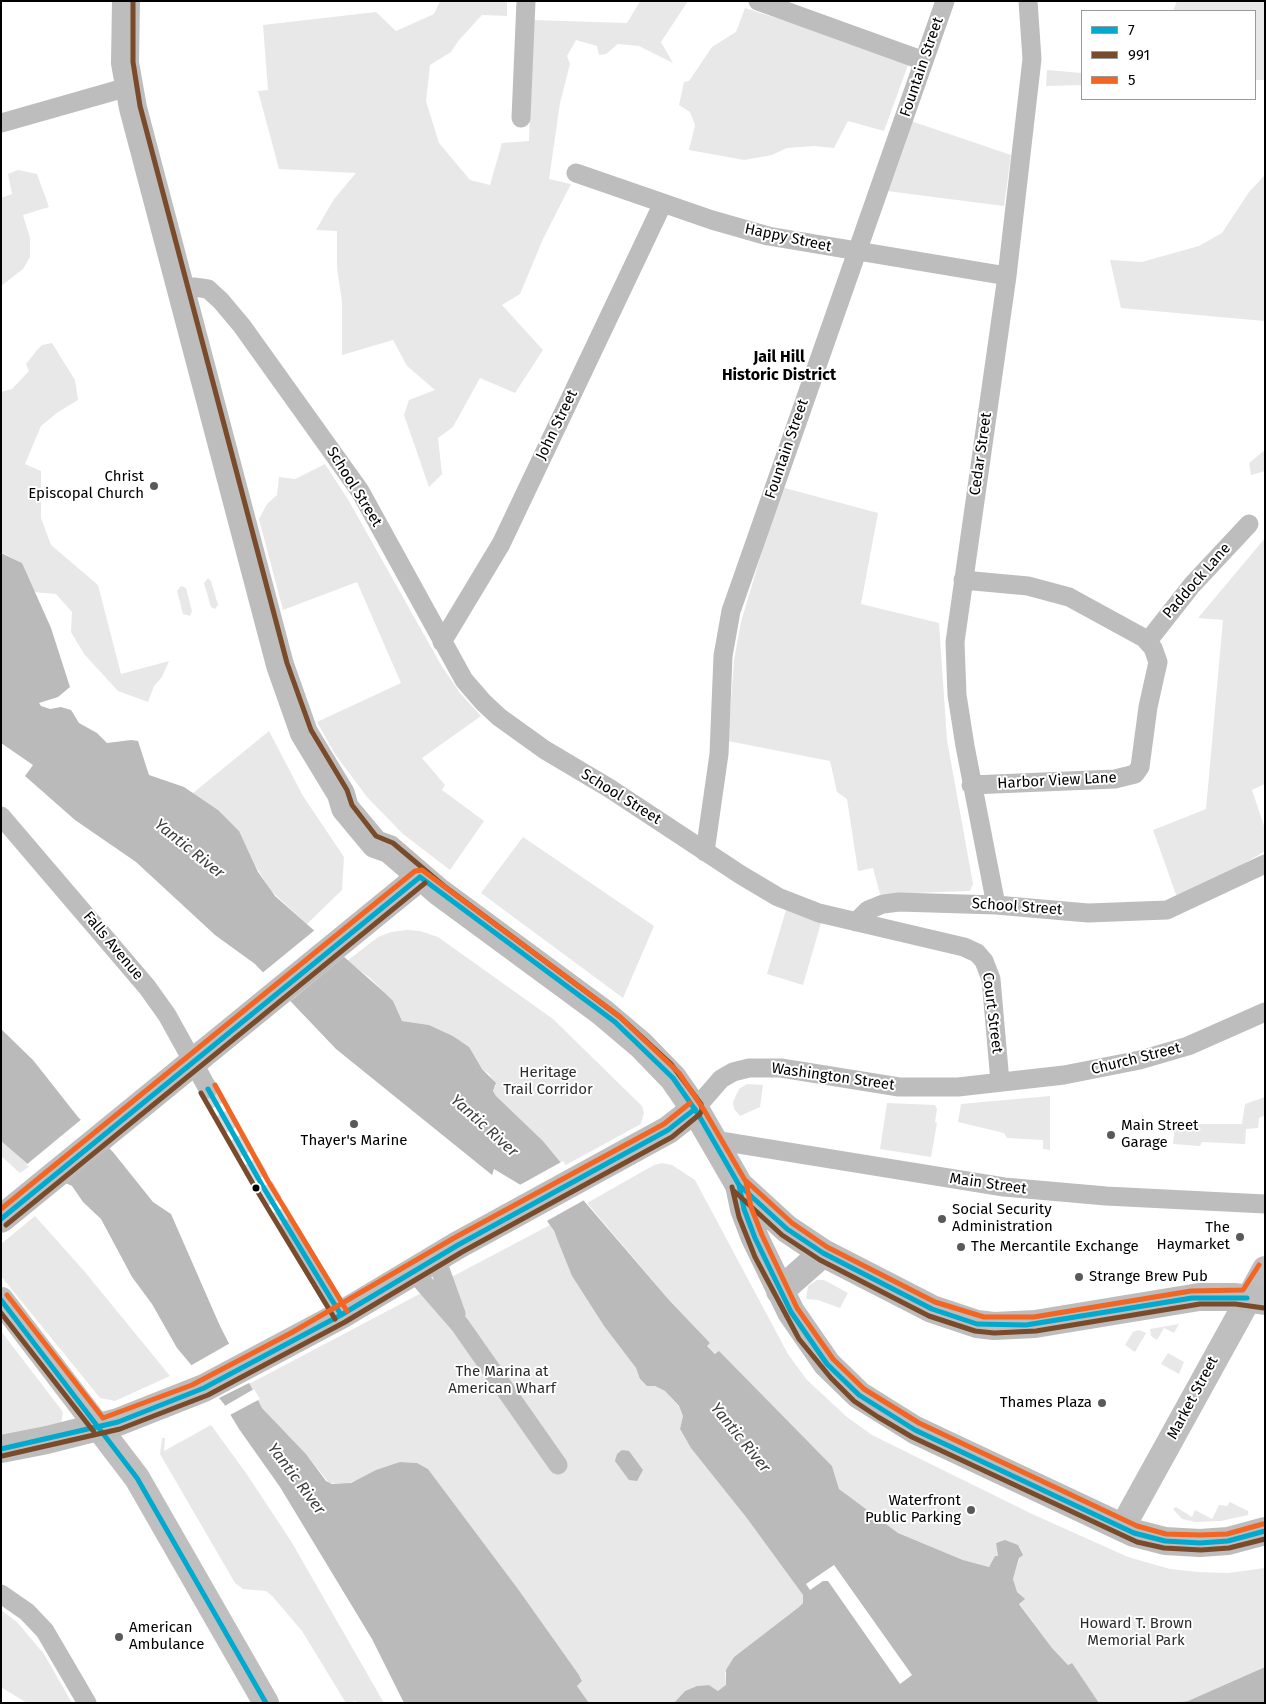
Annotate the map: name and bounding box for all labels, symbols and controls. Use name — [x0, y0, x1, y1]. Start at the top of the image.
legend — [1081, 10, 1256, 100]
street label: Fountain Street — [897, 15, 947, 119]
text: 7 — [1128, 21, 1135, 39]
text: 991 — [1128, 46, 1150, 64]
text: 5 — [1128, 71, 1136, 89]
street label: Happy Street — [743, 220, 833, 256]
district label: Jail Hill Historic District — [722, 348, 836, 386]
street label: John Street — [532, 387, 582, 463]
street label: Fountain Street — [762, 397, 812, 501]
street label: Cedar Street — [966, 411, 996, 497]
street label: School Street — [322, 444, 386, 530]
place label: Christ Episcopal Church — [28, 468, 144, 503]
marker: Christ Episcopal Church — [148, 480, 160, 492]
street label: Paddock Lane — [1159, 540, 1235, 622]
street label: School Street — [578, 765, 664, 829]
street label: Harbor View Lane — [997, 769, 1117, 793]
water label: Yantic River — [150, 815, 228, 883]
street label: School Street — [971, 895, 1063, 919]
street label: Falls Avenue — [79, 908, 147, 984]
street label: Court Street — [978, 971, 1006, 1055]
street label: Church Street — [1089, 1039, 1183, 1079]
street label: Washington Street — [770, 1059, 896, 1095]
park label: Heritage Trail Corridor — [503, 1064, 593, 1099]
water label: Yantic River — [446, 1091, 522, 1161]
place label: Main Street Garage — [1121, 1117, 1199, 1152]
marker: Thayer's Marine — [348, 1118, 360, 1130]
marker: Main Street Garage — [1105, 1129, 1117, 1141]
place label: Thayer's Marine — [301, 1132, 407, 1150]
street label: Main Street — [948, 1170, 1028, 1198]
unlabelled marker — [251, 1183, 261, 1193]
place label: Social Security Administration — [952, 1201, 1053, 1236]
marker: Social Security Administration — [936, 1213, 948, 1225]
place label: The Haymarket — [1157, 1219, 1230, 1254]
marker: The Haymarket — [1234, 1231, 1246, 1243]
place label: The Mercantile Exchange — [971, 1238, 1139, 1256]
marker: The Mercantile Exchange — [955, 1241, 967, 1253]
place label: Strange Brew Pub — [1089, 1268, 1208, 1286]
marker: Strange Brew Pub — [1073, 1271, 1085, 1283]
street label: Market Street — [1164, 1353, 1222, 1443]
park label: The Marina at American Wharf — [448, 1363, 556, 1398]
place label: Thames Plaza — [1000, 1394, 1092, 1412]
marker: Thames Plaza — [1096, 1397, 1108, 1409]
water label: Yantic River — [706, 1399, 774, 1477]
water label: Yantic River — [263, 1440, 329, 1518]
place label: Waterfront Public Parking — [865, 1492, 961, 1527]
marker: Waterfront Public Parking — [965, 1504, 977, 1516]
park label: Howard T. Brown Memorial Park — [1079, 1615, 1193, 1650]
place label: American Ambulance — [129, 1619, 204, 1654]
marker: American Ambulance — [113, 1631, 125, 1643]

